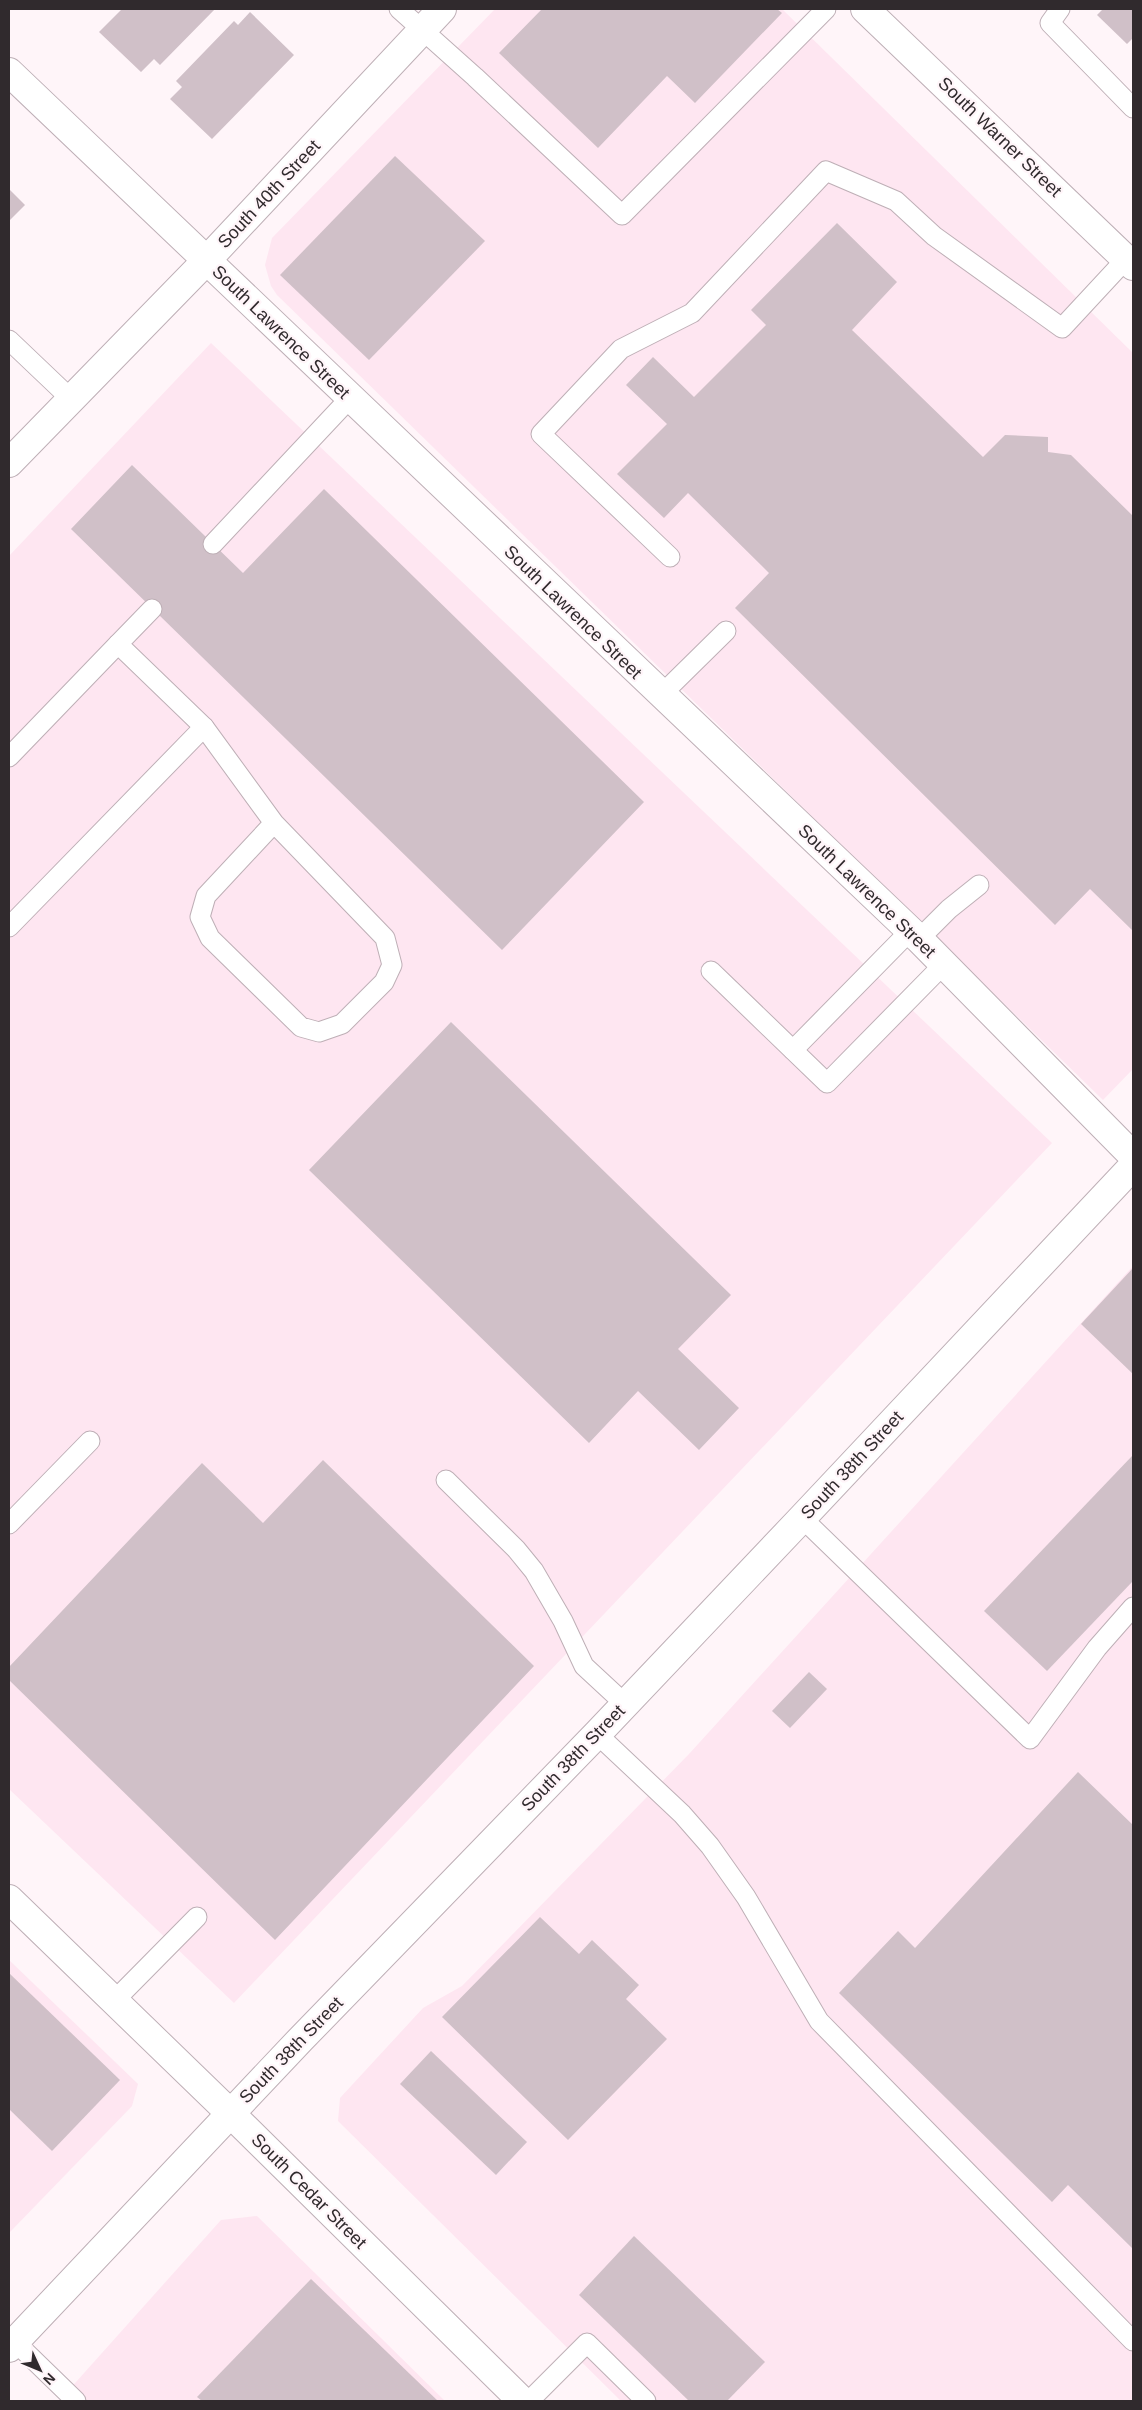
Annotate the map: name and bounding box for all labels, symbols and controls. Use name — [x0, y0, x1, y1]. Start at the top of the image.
street label: South Warner Street — [934, 73, 1066, 201]
street label: South 40th Street — [214, 136, 324, 252]
street label: South Lawrence Street — [208, 261, 354, 403]
street label: South Lawrence Street — [500, 541, 646, 683]
street label: South Lawrence Street — [794, 820, 940, 962]
street label: South 38th Street — [797, 1407, 907, 1523]
street label: South 38th Street — [517, 1701, 629, 1815]
street label: South 38th Street — [235, 1993, 347, 2107]
street label: South Cedar Street — [247, 2129, 371, 2253]
north arrow — [15, 2345, 65, 2395]
text: N — [40, 2370, 59, 2388]

